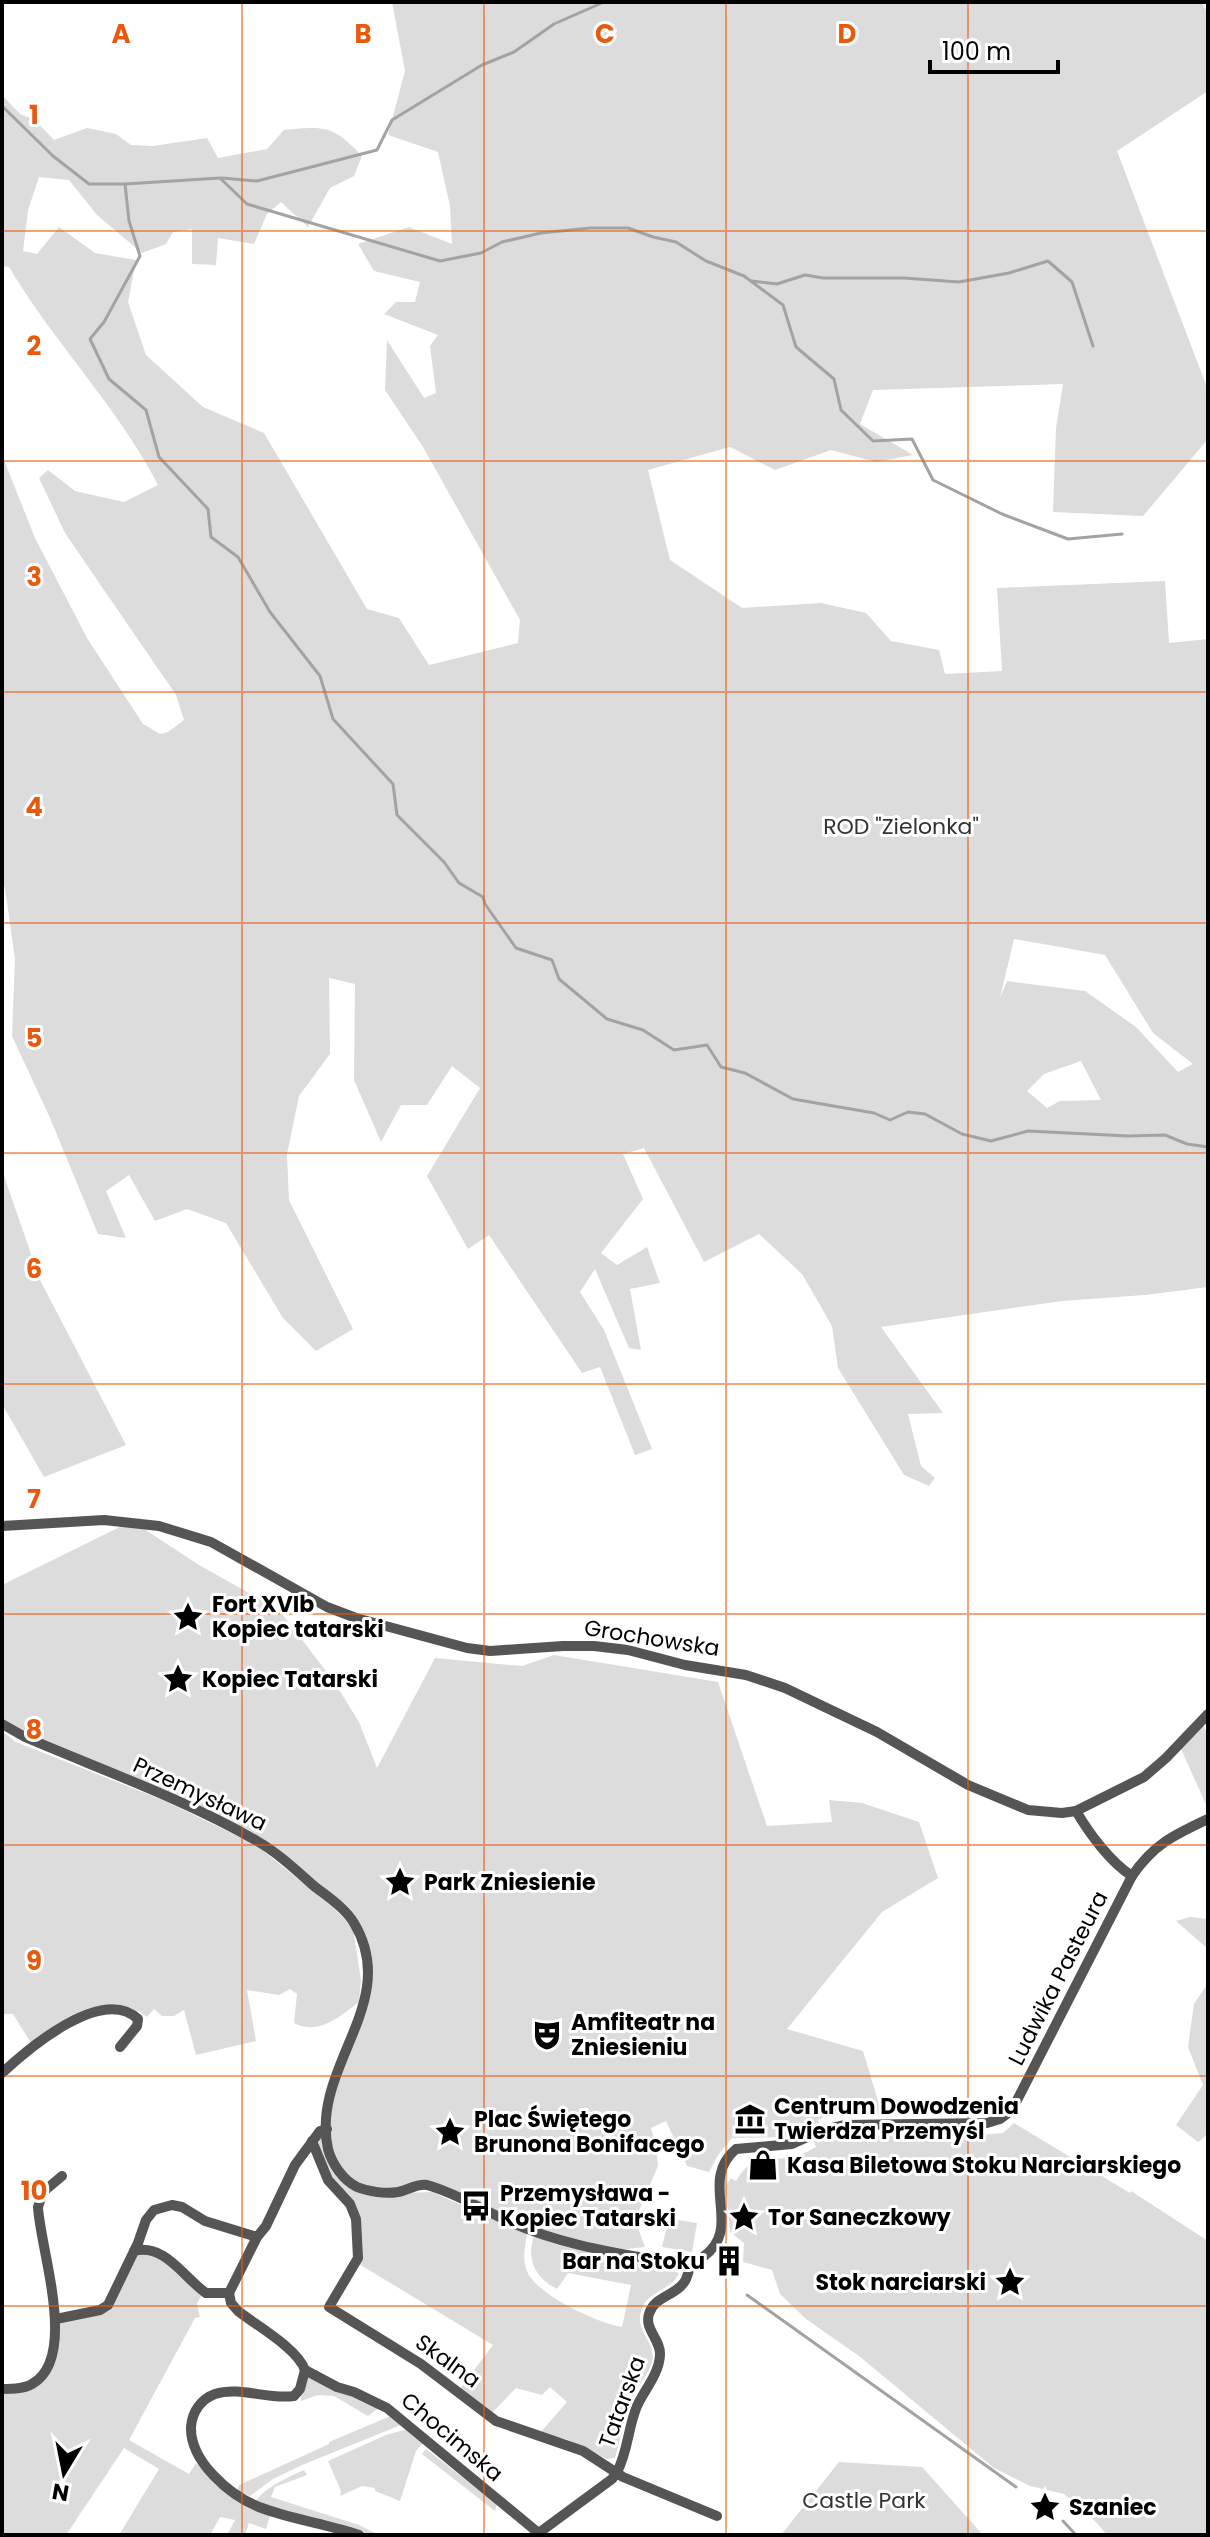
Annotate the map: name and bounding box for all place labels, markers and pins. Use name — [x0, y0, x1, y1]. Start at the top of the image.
place label: Fort XVIb Kopiec tatarski — [212, 1589, 384, 1645]
place icon: Fort XVIb Kopiec tatarski — [171, 1600, 205, 1634]
place icon: Kopiec Tatarski — [161, 1662, 195, 1696]
place label: Kopiec Tatarski — [202, 1664, 378, 1695]
place icon: Park Zniesienie — [383, 1865, 417, 1899]
place label: Park Zniesienie — [424, 1867, 596, 1898]
place label: Amfiteatr na Zniesieniu — [571, 2007, 715, 2063]
theatre icon: Amfiteatr na Zniesieniu — [530, 2018, 564, 2052]
place label: Centrum Dowodzenia Twierdza Przemyśl — [774, 2091, 1019, 2147]
museum icon: Centrum Dowodzenia Twierdza Przemyśl — [733, 2102, 767, 2136]
place label: Plac Świętego Brunona Bonifacego — [474, 2104, 705, 2160]
place icon: Plac Świętego Brunona Bonifacego — [433, 2115, 467, 2149]
shop icon: Kasa Biletowa Stoku Narciarskiego — [746, 2148, 780, 2182]
place label: Kasa Biletowa Stoku Narciarskiego — [787, 2150, 1181, 2181]
place label: Przemysława - Kopiec Tatarski — [500, 2178, 676, 2234]
bus stop icon: Przemysława - Kopiec Tatarski — [459, 2189, 493, 2223]
place icon: Tor Saneczkowy — [727, 2200, 761, 2234]
place label: Tor Saneczkowy — [768, 2202, 951, 2233]
building icon: Bar na Stoku — [712, 2244, 746, 2278]
place label: Bar na Stoku — [562, 2246, 705, 2277]
place icon: Stok narciarski — [993, 2265, 1027, 2299]
place label: Stok narciarski — [816, 2267, 986, 2298]
place icon: Szaniec — [1028, 2490, 1062, 2524]
place label: Szaniec — [1069, 2492, 1157, 2523]

